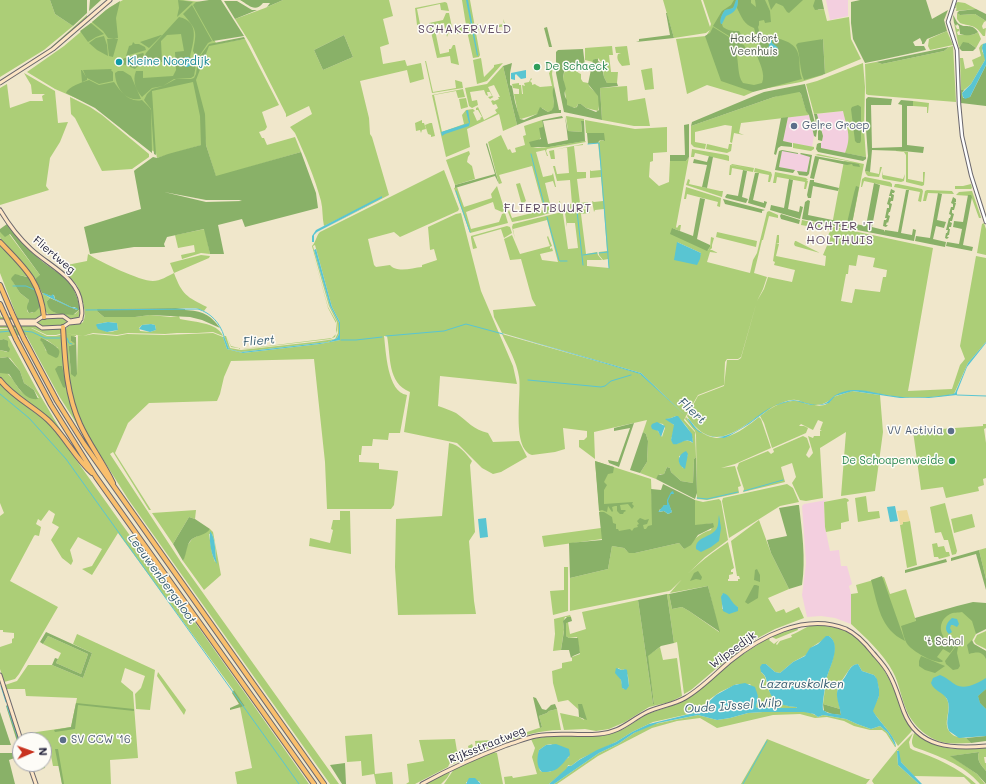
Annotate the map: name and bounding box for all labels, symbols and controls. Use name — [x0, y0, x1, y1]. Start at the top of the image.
district label: SCHAKERVELD — [418, 22, 512, 36]
park label: Hackfort Veenhuis — [730, 32, 778, 58]
place label: Kleine Noordijk — [127, 55, 210, 69]
marker: Kleine Noordijk — [114, 57, 124, 67]
place label: De Schaeck — [545, 60, 608, 74]
marker: De Schaeck — [532, 62, 542, 72]
place label: Gelre Groep — [802, 119, 869, 133]
marker: Gelre Groep — [789, 121, 799, 131]
district label: FLIERTBUURT — [504, 201, 592, 215]
district label: ACHTER 'T HOLTHUIS — [806, 219, 874, 247]
street label: Fliertweg — [30, 233, 78, 277]
water label: Fliert — [242, 332, 276, 350]
water label: Fliert — [675, 395, 709, 427]
place label: VV Activia — [887, 424, 943, 438]
marker: VV Activia — [946, 426, 956, 436]
place label: De Schoapenweide — [842, 454, 944, 468]
marker: De Schoapenweide — [947, 456, 957, 466]
water label: Leeuwenbergsloot — [125, 531, 199, 627]
street label: Wilpsedijk — [707, 629, 759, 671]
park label: 't Schol — [925, 635, 963, 649]
water label: Lazaruskolken — [760, 677, 844, 691]
water label: Oude IJssel Wilp — [684, 695, 782, 717]
street label: Rijksstraatweg — [447, 724, 527, 766]
north arrow — [12, 732, 52, 772]
place label: SV CCW '16 — [71, 733, 131, 747]
marker: SV CCW '16 — [58, 735, 68, 745]
text: N — [36, 747, 51, 756]

